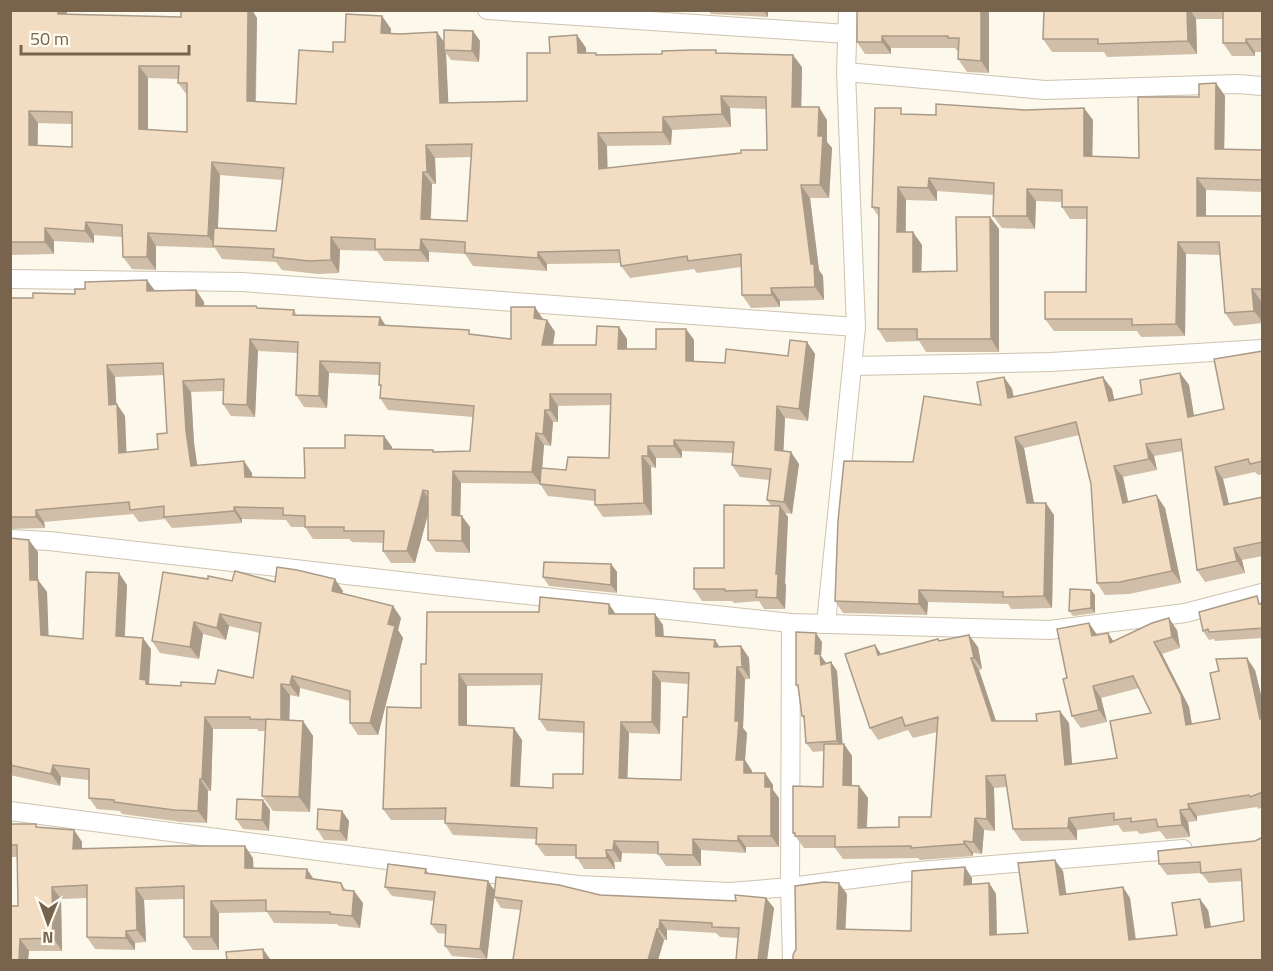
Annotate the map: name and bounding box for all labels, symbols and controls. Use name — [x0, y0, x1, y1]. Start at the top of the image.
scale bar — [21, 18, 189, 56]
text: 50 m — [30, 25, 69, 52]
north arrow — [18, 893, 78, 953]
text: N — [42, 926, 53, 950]

